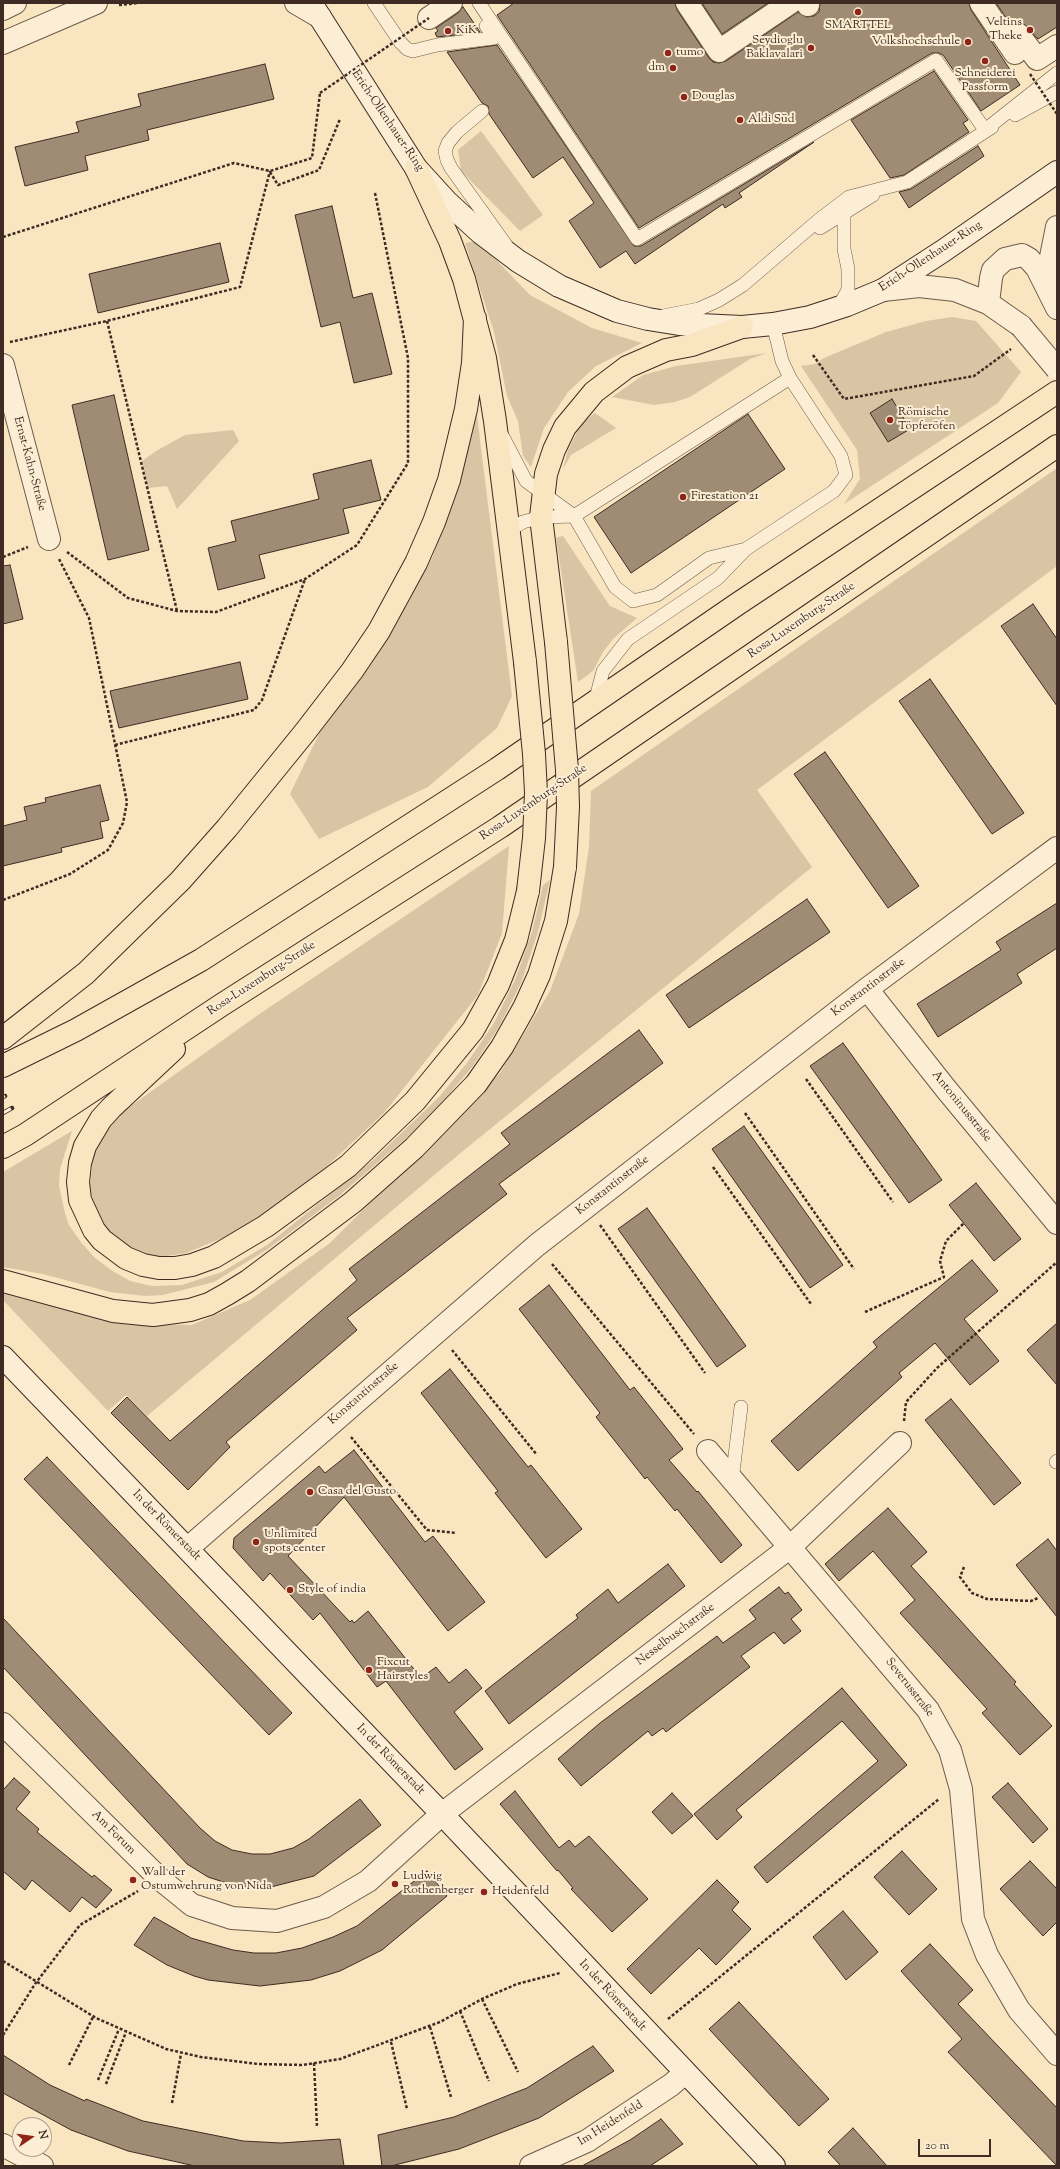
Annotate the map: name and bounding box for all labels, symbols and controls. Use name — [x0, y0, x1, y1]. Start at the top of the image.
marker: SMARTTEL — [853, 7, 863, 17]
place label: Veltins Theke — [985, 16, 1022, 44]
place label: SMARTTEL — [825, 19, 891, 33]
place label: KiK — [456, 24, 477, 38]
marker: Veltins Theke — [1025, 25, 1035, 35]
marker: KiK — [443, 26, 453, 36]
place label: Seydioglu Baklavalari — [746, 34, 803, 62]
place label: Volkshochschule — [872, 35, 960, 49]
marker: Volkshochschule — [963, 37, 973, 47]
marker: Seydioglu Baklavalari — [806, 43, 816, 53]
place label: tumo — [676, 46, 703, 60]
marker: tumo — [663, 48, 673, 58]
marker: Schneiderei Passform — [980, 56, 990, 66]
place label: dm — [648, 61, 665, 75]
marker: dm — [668, 63, 678, 73]
place label: Schneiderei Passform — [954, 67, 1016, 95]
street label: Erich-Ollenhauer-Ring — [348, 68, 426, 174]
place label: Douglas — [692, 90, 734, 104]
marker: Douglas — [679, 92, 689, 102]
place label: Aldi Süd — [748, 113, 795, 127]
marker: Aldi Süd — [735, 115, 745, 125]
street label: Erich-Ollenhauer-Ring — [877, 218, 985, 296]
place label: Römische Töpferöfen — [898, 406, 956, 434]
street label: Ernst-Kahn-Straße — [9, 415, 49, 513]
marker: Römische Töpferöfen — [885, 415, 895, 425]
place label: Firestation 21 — [691, 490, 758, 504]
marker: Firestation 21 — [678, 492, 688, 502]
street label: Rosa-Luxemburg-Straße — [746, 580, 858, 662]
street label: Rosa-Luxemburg-Straße — [478, 762, 590, 844]
street label: Rosa-Luxemburg-Straße — [205, 939, 319, 1019]
street label: Konstantinstraße — [829, 956, 909, 1020]
street label: Antoninusstraße — [928, 1069, 994, 1145]
street label: Konstantinstraße — [574, 1153, 652, 1219]
street label: Konstantinstraße — [326, 1360, 402, 1428]
place label: Casa del Gusto — [318, 1485, 396, 1499]
marker: Casa del Gusto — [305, 1487, 315, 1497]
street label: In der Römerstadt — [129, 1488, 203, 1564]
place label: Unlimited spots center — [264, 1528, 325, 1556]
marker: Unlimited spots center — [251, 1537, 261, 1547]
place label: Style of india — [298, 1583, 366, 1597]
marker: Style of india — [285, 1585, 295, 1595]
street label: Nesselbuschstraße — [634, 1601, 718, 1669]
place label: Fixcut Hairstyles — [377, 1656, 428, 1684]
street label: Severusstraße — [881, 1656, 937, 1720]
marker: Fixcut Hairstyles — [364, 1665, 374, 1675]
street label: In der Römerstadt — [353, 1722, 427, 1798]
street label: Am Forum — [88, 1808, 138, 1858]
place label: Wall der Ostumwehrung von Nida — [141, 1866, 272, 1894]
place label: Ludwig Rothenberger — [403, 1870, 474, 1898]
marker: Wall der Ostumwehrung von Nida — [128, 1875, 138, 1885]
marker: Ludwig Rothenberger — [390, 1879, 400, 1889]
place label: Heidenfeld — [492, 1885, 549, 1899]
marker: Heidenfeld — [479, 1887, 489, 1897]
street label: In der Römerstadt — [575, 1957, 649, 2035]
street label: Im Heidenfeld — [576, 2098, 646, 2150]
north arrow — [12, 2117, 52, 2157]
text: N — [34, 2128, 52, 2141]
scale bar — [920, 2131, 993, 2157]
text: 20 m — [925, 2137, 949, 2155]

